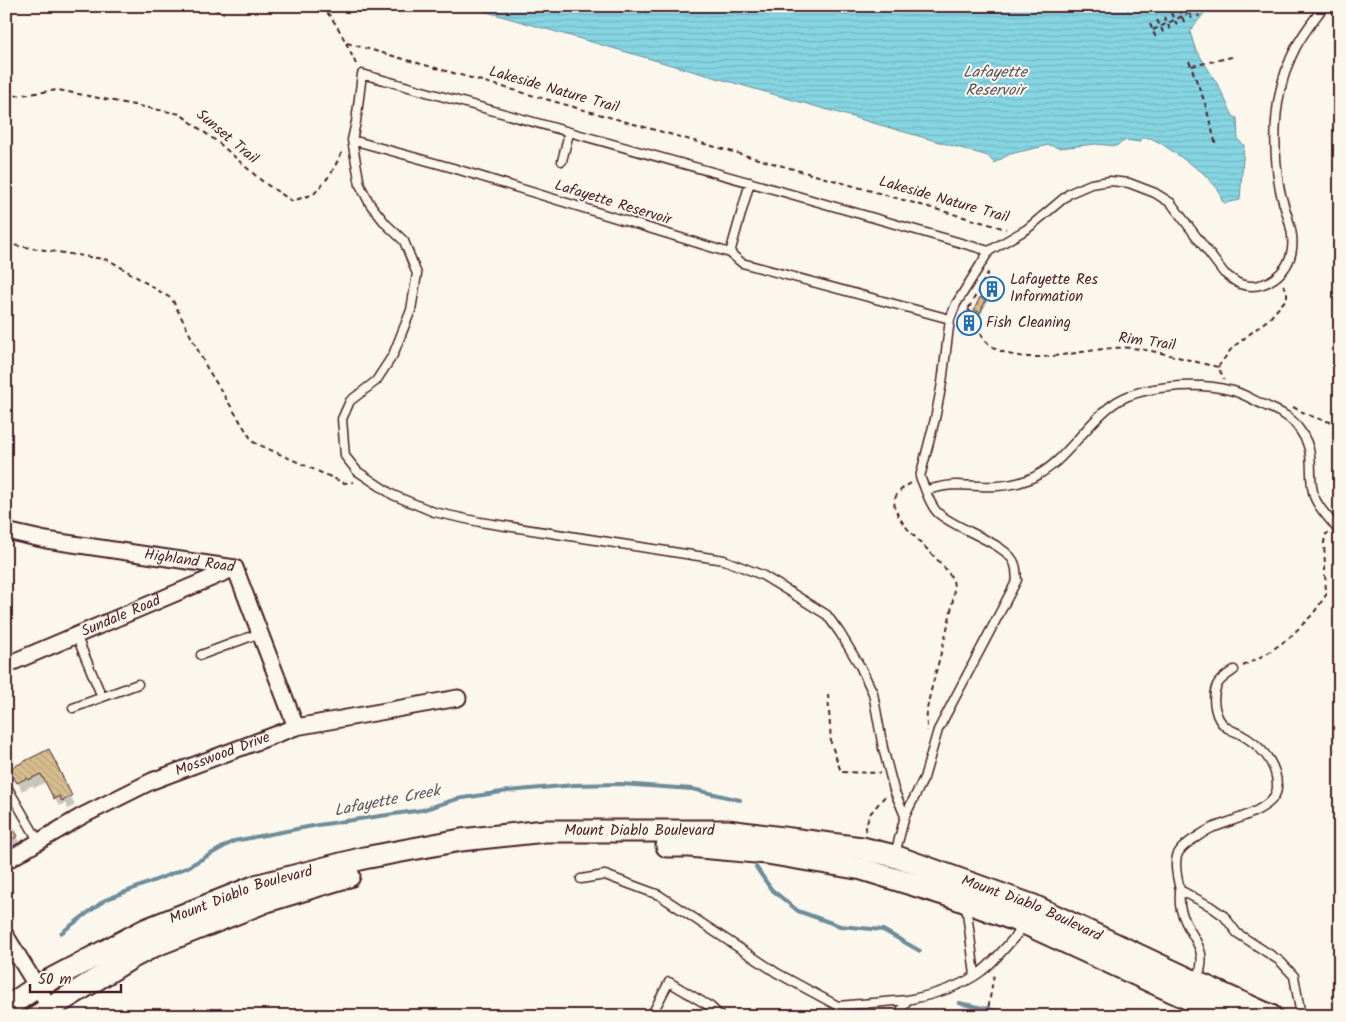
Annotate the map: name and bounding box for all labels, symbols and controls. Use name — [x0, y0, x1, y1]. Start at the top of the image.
street label: Lakeside Nature Trail — [486, 60, 622, 120]
water label: Lafayette Reservoir — [963, 60, 1029, 103]
street label: Sunset Trail — [190, 104, 264, 171]
street label: Lakeside Nature Trail — [876, 170, 1012, 230]
street label: Lafayette Reservoir — [551, 174, 676, 233]
place label: Lafayette Res Information — [1010, 268, 1099, 309]
building icon: Lafayette Res Information — [979, 276, 1005, 302]
building icon: Fish Cleaning — [956, 310, 982, 336]
place label: Fish Cleaning — [986, 311, 1071, 335]
street label: Rim Trail — [1117, 326, 1177, 358]
street label: Highland Road — [143, 543, 237, 580]
street label: Sundale Road — [78, 589, 165, 644]
street label: Mosswood Drive — [172, 726, 274, 783]
water label: Lafayette Creek — [332, 778, 444, 824]
street label: Mount Diablo Boulevard — [564, 819, 715, 843]
street label: Mount Diablo Boulevard — [166, 860, 316, 931]
street label: Mount Diablo Boulevard — [958, 869, 1106, 948]
scale bar — [30, 962, 121, 994]
text: 50 m — [38, 968, 72, 992]

